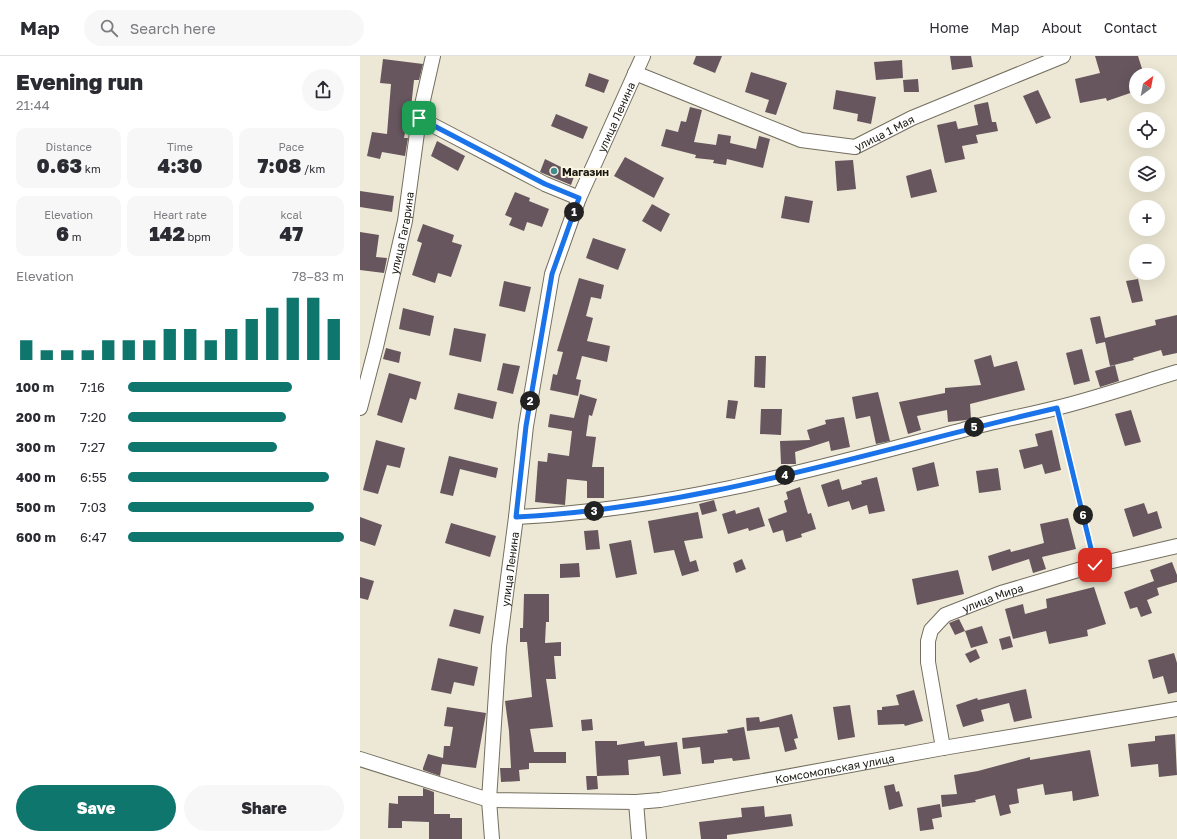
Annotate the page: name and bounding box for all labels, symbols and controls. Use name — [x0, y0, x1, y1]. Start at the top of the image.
search box — [84, 10, 364, 46]
text: Map — [20, 16, 60, 39]
icon: search — [98, 17, 120, 39]
text: Search here — [130, 19, 216, 37]
text: Home — [929, 19, 969, 36]
text: Map — [991, 19, 1019, 36]
text: About — [1041, 19, 1082, 36]
text: Contact — [1104, 19, 1157, 36]
text: Evening run — [16, 68, 143, 95]
north arrow — [1129, 68, 1165, 104]
map controls — [1129, 68, 1165, 280]
button: share — [302, 69, 344, 111]
street label: улица Ленина — [594, 80, 637, 154]
text: 21:44 — [16, 97, 50, 113]
pin — [402, 101, 436, 135]
icon: arrive — [408, 107, 430, 129]
street label: улица 1 Мая — [852, 112, 916, 153]
button: locate — [1129, 112, 1165, 148]
text: Distance — [46, 140, 92, 153]
text: Time — [167, 140, 193, 153]
text: Pace — [278, 140, 304, 153]
text: 0.63 — [37, 153, 82, 177]
text: 4:30 — [157, 153, 203, 177]
text: 7:08 — [257, 153, 301, 177]
button: layers — [1129, 156, 1165, 192]
text: km — [82, 162, 101, 175]
text: /km — [301, 162, 325, 175]
place label: Магазин — [562, 165, 609, 178]
marker: Магазин — [549, 166, 559, 176]
street label: улица Гагарина — [386, 191, 415, 275]
button: + — [1129, 200, 1165, 236]
pin: 1 — [564, 202, 584, 222]
text: 1 — [571, 205, 577, 218]
text: Elevation — [44, 208, 93, 221]
text: Heart rate — [153, 208, 207, 221]
text: kcal — [280, 208, 302, 221]
text: 6 — [56, 221, 69, 245]
text: 142 — [149, 221, 185, 245]
text: 47 — [280, 221, 303, 245]
text: m — [69, 230, 81, 243]
text: bpm — [185, 230, 211, 243]
button: − — [1129, 244, 1165, 280]
text: Elevation — [16, 268, 74, 284]
text: 78–83 m — [292, 268, 344, 284]
text: 100 m — [16, 379, 54, 395]
text: 7:16 — [80, 379, 105, 395]
pin: 2 — [520, 391, 540, 411]
text: 2 — [527, 394, 533, 407]
text: 200 m — [16, 409, 55, 425]
text: 7:20 — [80, 409, 106, 425]
pin: 5 — [964, 417, 984, 437]
text: 5 — [971, 420, 977, 433]
text: 300 m — [16, 439, 55, 455]
text: 7:27 — [80, 439, 105, 455]
pin: 4 — [775, 465, 795, 485]
text: 4 — [782, 468, 788, 481]
text: 400 m — [16, 469, 56, 485]
text: 6:55 — [80, 469, 107, 485]
text: 500 m — [16, 499, 55, 515]
text: 7:03 — [80, 499, 106, 515]
pin: 3 — [584, 501, 604, 521]
text: 3 — [591, 504, 597, 517]
pin: 6 — [1073, 505, 1093, 525]
text: 6 — [1080, 508, 1087, 521]
text: 600 m — [16, 529, 56, 545]
text: 6:47 — [80, 529, 107, 545]
street label: улица Ленина — [498, 531, 521, 607]
pin — [1078, 548, 1112, 582]
icon: check — [1084, 554, 1106, 576]
street label: улица Мира — [960, 580, 1025, 614]
street label: Комсомольская улица — [774, 751, 895, 785]
button: Save — [16, 785, 176, 831]
button: Share — [184, 785, 344, 831]

